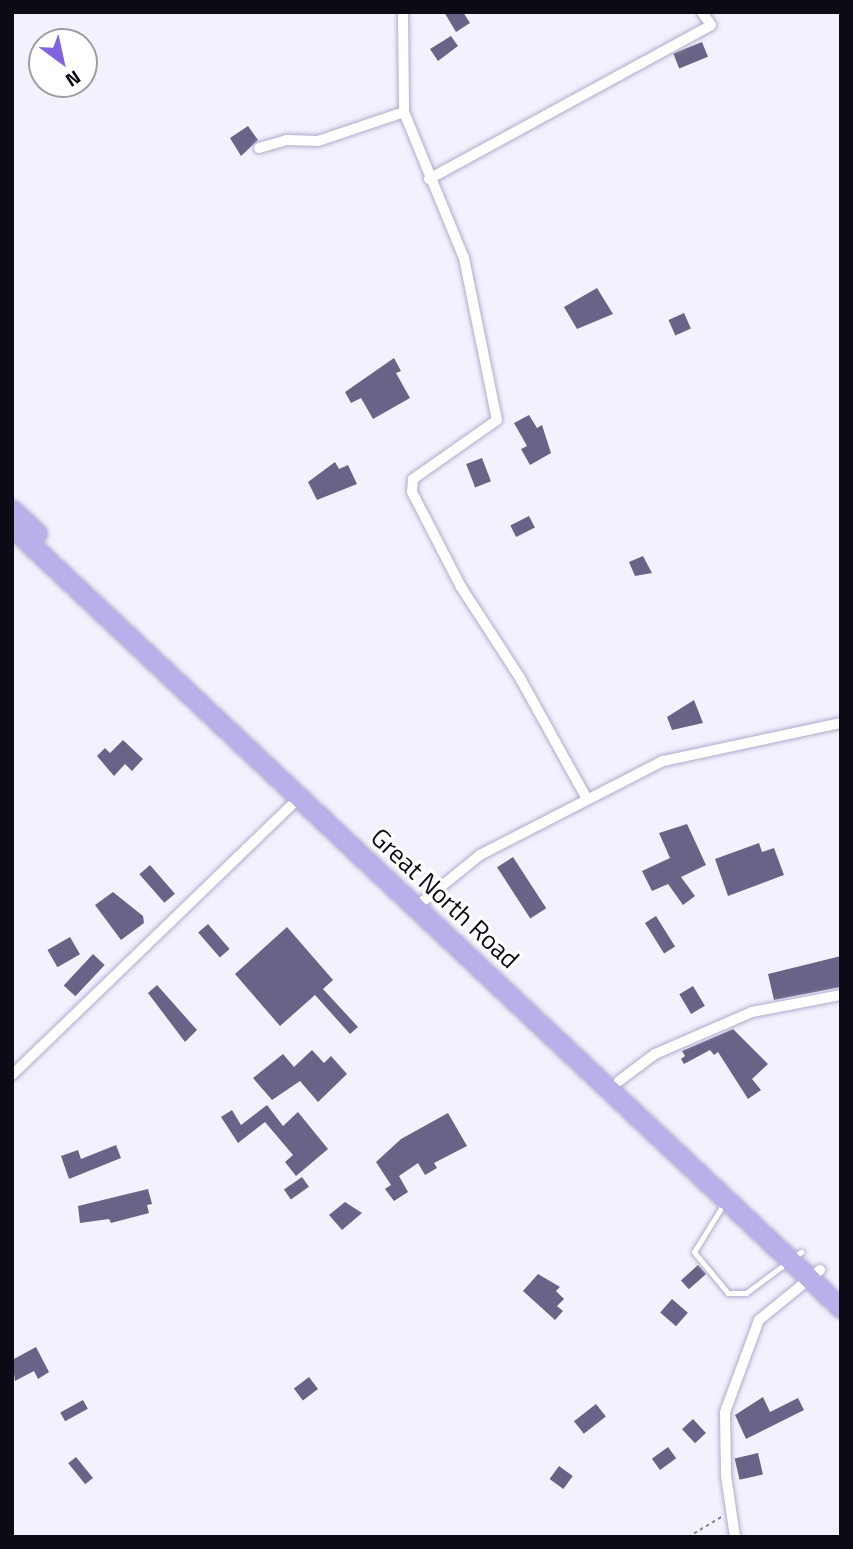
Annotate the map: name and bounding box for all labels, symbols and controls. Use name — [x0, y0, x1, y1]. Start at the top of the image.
north arrow — [28, 28, 98, 98]
text: N — [60, 64, 87, 95]
street label: Great North Road — [365, 821, 525, 975]

